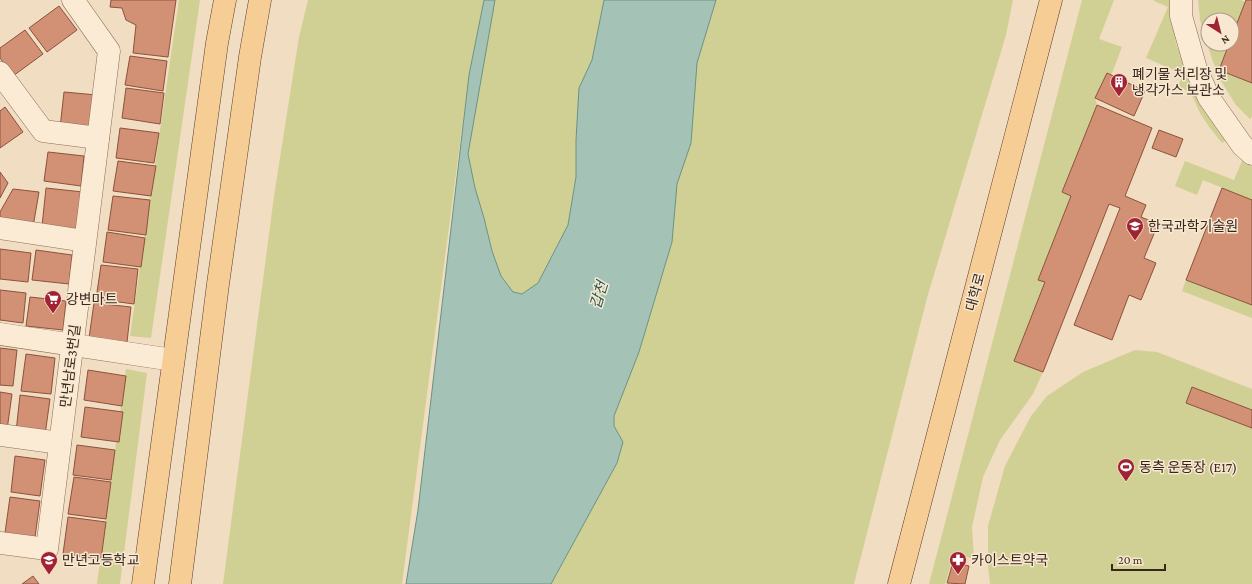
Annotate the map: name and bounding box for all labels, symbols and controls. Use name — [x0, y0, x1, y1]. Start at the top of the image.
north arrow — [1200, 12, 1240, 52]
text: N — [1219, 33, 1232, 47]
place label: 폐기물 처리장 및 냉각가스 보관소 — [1132, 66, 1227, 98]
building icon: 폐기물 처리장 및 냉각가스 보관소 — [1109, 72, 1129, 97]
school or university icon: 한국과학기술원 — [1125, 216, 1145, 241]
place label: 한국과학기술원 — [1148, 218, 1238, 234]
street label: 대학로 — [962, 271, 988, 313]
water label: 갑천 — [587, 277, 611, 311]
supermarket icon: 강변마트 — [43, 289, 63, 314]
place label: 강변마트 — [66, 291, 118, 307]
street label: 만년남로3번길 — [57, 323, 83, 409]
sports icon: 동측 운동장 (E17) — [1116, 457, 1136, 482]
place label: 동측 운동장 (E17) — [1139, 459, 1237, 476]
scale bar — [1112, 546, 1165, 572]
school or university icon: 만년고등학교 — [39, 550, 59, 575]
pharmacy icon: 카이스트약국 — [948, 550, 968, 575]
place label: 만년고등학교 — [62, 552, 139, 568]
place label: 카이스트약국 — [971, 552, 1048, 568]
text: 20 m — [1118, 553, 1143, 567]

